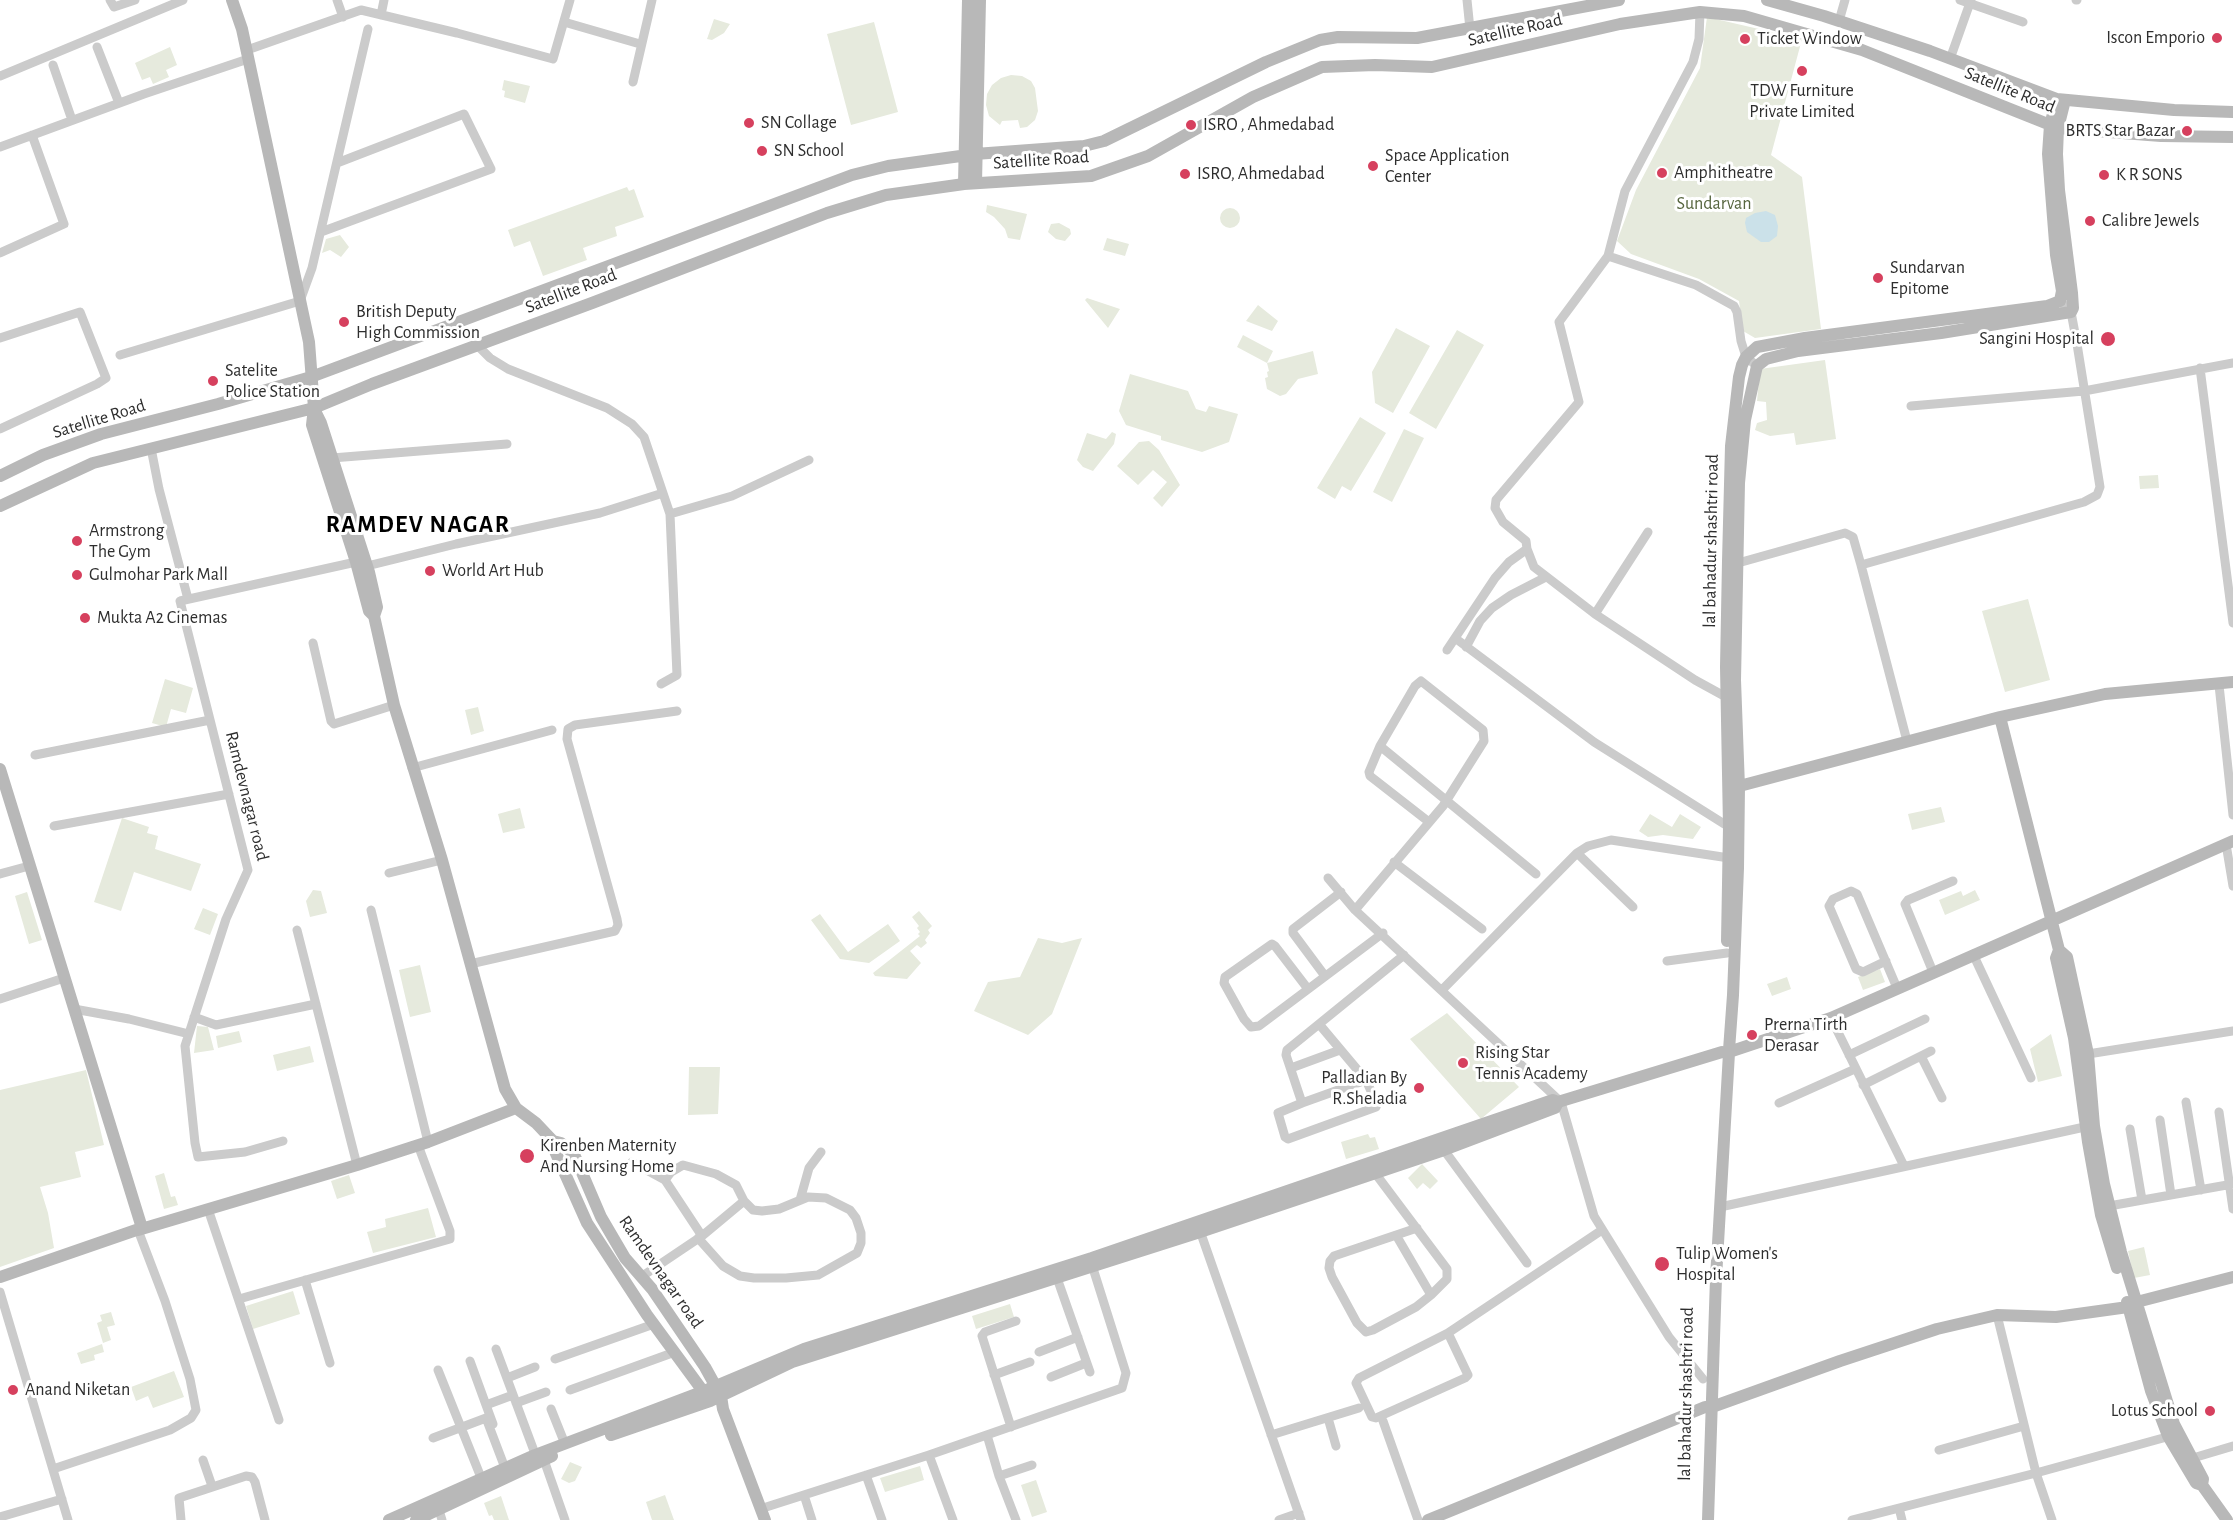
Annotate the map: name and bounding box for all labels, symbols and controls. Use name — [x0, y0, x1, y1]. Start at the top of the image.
street label: Satellite Road — [1466, 9, 1564, 51]
place label: Iscon Emporio — [2106, 27, 2205, 49]
place label: Ticket Window — [1757, 28, 1862, 50]
marker: Iscon Emporio — [2210, 31, 2224, 45]
marker: Ticket Window — [1738, 32, 1752, 46]
street label: Satellite Road — [1961, 62, 2059, 118]
marker: TDW Furniture Private Limited — [1795, 64, 1809, 78]
place label: TDW Furniture Private Limited — [1749, 80, 1855, 122]
place label: SN Collage — [761, 112, 837, 134]
place label: ISRO , Ahmedabad — [1203, 114, 1334, 136]
marker: SN Collage — [742, 116, 756, 130]
marker: ISRO , Ahmedabad — [1184, 118, 1198, 132]
place label: BRTS Star Bazar — [2066, 120, 2175, 142]
marker: BRTS Star Bazar — [2180, 124, 2194, 138]
place label: SN School — [774, 140, 844, 162]
marker: SN School — [755, 144, 769, 158]
place label: Space Application Center — [1385, 145, 1509, 188]
street label: Satellite Road — [992, 146, 1090, 174]
marker: Space Application Center — [1366, 159, 1380, 173]
place label: Amphitheatre — [1674, 162, 1773, 184]
place label: ISRO, Ahmedabad — [1197, 163, 1325, 185]
place label: K R SONS — [2116, 164, 2182, 186]
marker: Amphitheatre — [1655, 166, 1669, 180]
marker: ISRO, Ahmedabad — [1178, 167, 1192, 181]
marker: K R SONS — [2097, 168, 2111, 182]
park label: Sundarvan — [1676, 193, 1752, 215]
place label: Calibre Jewels — [2102, 210, 2199, 232]
marker: Calibre Jewels — [2083, 214, 2097, 228]
place label: Sundarvan Epitome — [1890, 257, 1965, 300]
street label: Satellite Road — [522, 264, 620, 318]
marker: Sundarvan Epitome — [1871, 271, 1885, 285]
place label: British Deputy High Commission — [356, 301, 480, 344]
marker: British Deputy High Commission — [337, 315, 351, 329]
place label: Sangini Hospital — [1979, 328, 2094, 350]
marker: Sangini Hospital — [2099, 330, 2117, 348]
place label: Satelite Police Station — [225, 360, 320, 403]
marker: Satelite Police Station — [206, 374, 220, 388]
street label: Satellite Road — [50, 395, 148, 443]
street label: lal bahadur shashtri road — [1699, 454, 1723, 628]
district label: RAMDEV NAGAR — [326, 511, 510, 539]
place label: Armstrong The Gym — [89, 520, 164, 562]
marker: Armstrong The Gym — [70, 534, 84, 548]
place label: World Art Hub — [442, 560, 544, 582]
place label: Gulmohar Park Mall — [89, 564, 228, 586]
marker: World Art Hub — [423, 564, 437, 578]
marker: Gulmohar Park Mall — [70, 568, 84, 582]
place label: Mukta A2 Cinemas — [97, 607, 227, 629]
marker: Mukta A2 Cinemas — [78, 611, 92, 625]
street label: Ramdevnagar road — [220, 729, 274, 863]
place label: Prerna Tirth Derasar — [1764, 1014, 1848, 1056]
marker: Prerna Tirth Derasar — [1745, 1028, 1759, 1042]
place label: Rising Star Tennis Academy — [1475, 1042, 1588, 1084]
marker: Rising Star Tennis Academy — [1456, 1056, 1470, 1070]
place label: Palladian By R.Sheladia — [1321, 1067, 1407, 1110]
marker: Palladian By R.Sheladia — [1412, 1081, 1426, 1095]
place label: Kirenben Maternity And Nursing Home — [540, 1135, 676, 1178]
marker: Kirenben Maternity And Nursing Home — [518, 1147, 536, 1165]
street label: Ramdevnagar road — [614, 1211, 708, 1333]
place label: Tulip Women's Hospital — [1676, 1243, 1778, 1286]
marker: Tulip Women's Hospital — [1653, 1255, 1671, 1273]
street label: lal bahadur shashtri road — [1674, 1307, 1698, 1481]
place label: Anand Niketan — [25, 1379, 130, 1401]
marker: Anand Niketan — [6, 1383, 20, 1397]
place label: Lotus School — [2111, 1400, 2198, 1422]
marker: Lotus School — [2203, 1404, 2217, 1418]

